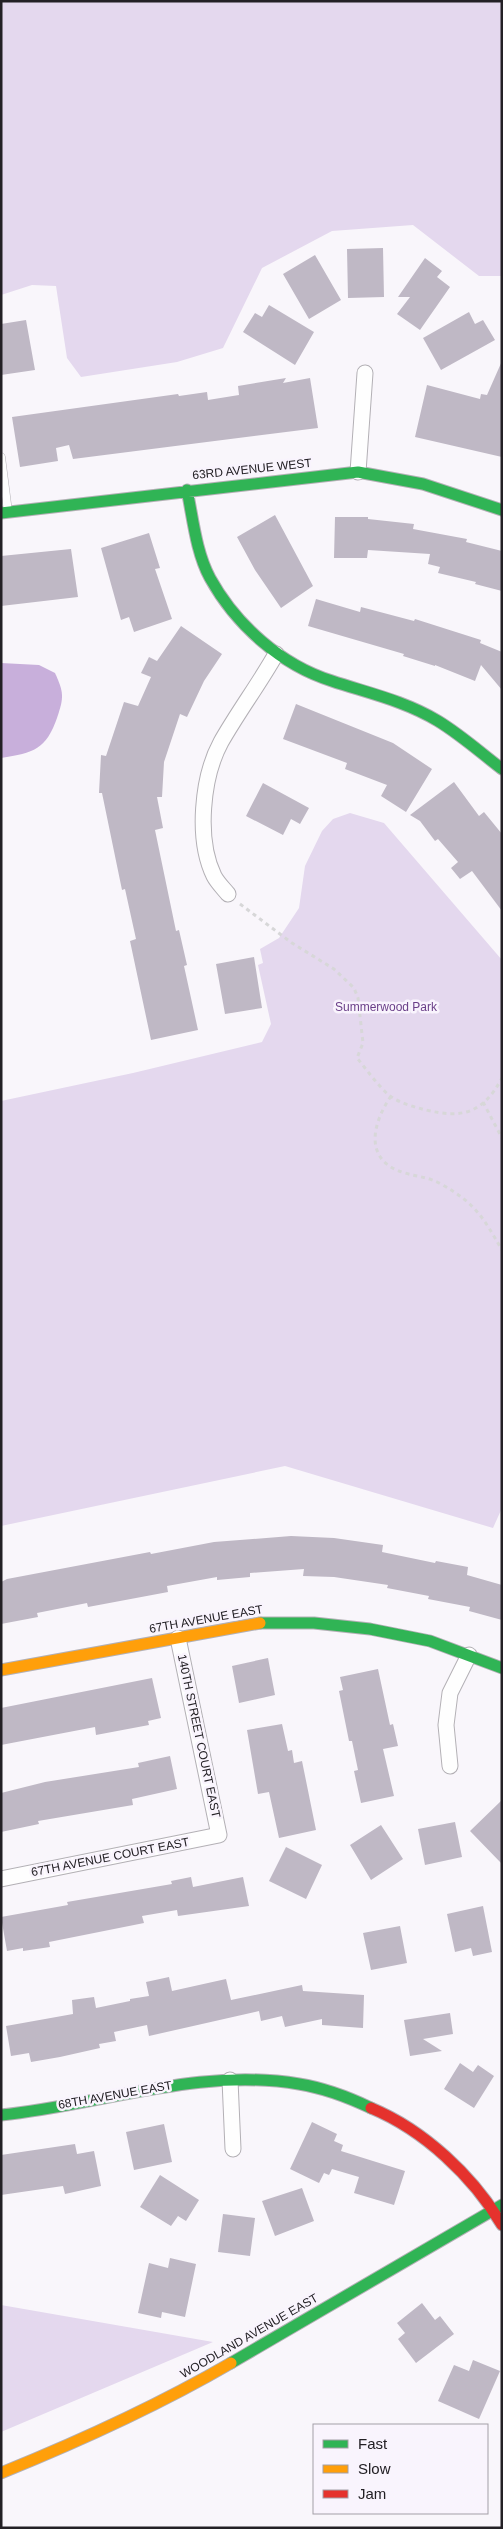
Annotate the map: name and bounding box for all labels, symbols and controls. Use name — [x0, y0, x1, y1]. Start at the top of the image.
street label: 63RD AVENUE WEST — [192, 456, 313, 482]
park label: Summerwood Park — [335, 1000, 438, 1014]
street label: 67TH AVENUE EAST — [148, 1602, 265, 1636]
street label: 140TH STREET COURT EAST — [175, 1653, 223, 1820]
street label: 67TH AVENUE COURT EAST — [30, 1835, 191, 1879]
street label: 68TH AVENUE EAST — [57, 2078, 174, 2112]
street label: WOODLAND AVENUE EAST — [178, 2290, 321, 2381]
legend — [313, 2424, 488, 2514]
text: Fast — [358, 2435, 388, 2452]
text: Slow — [358, 2460, 391, 2477]
text: Jam — [358, 2485, 386, 2502]

